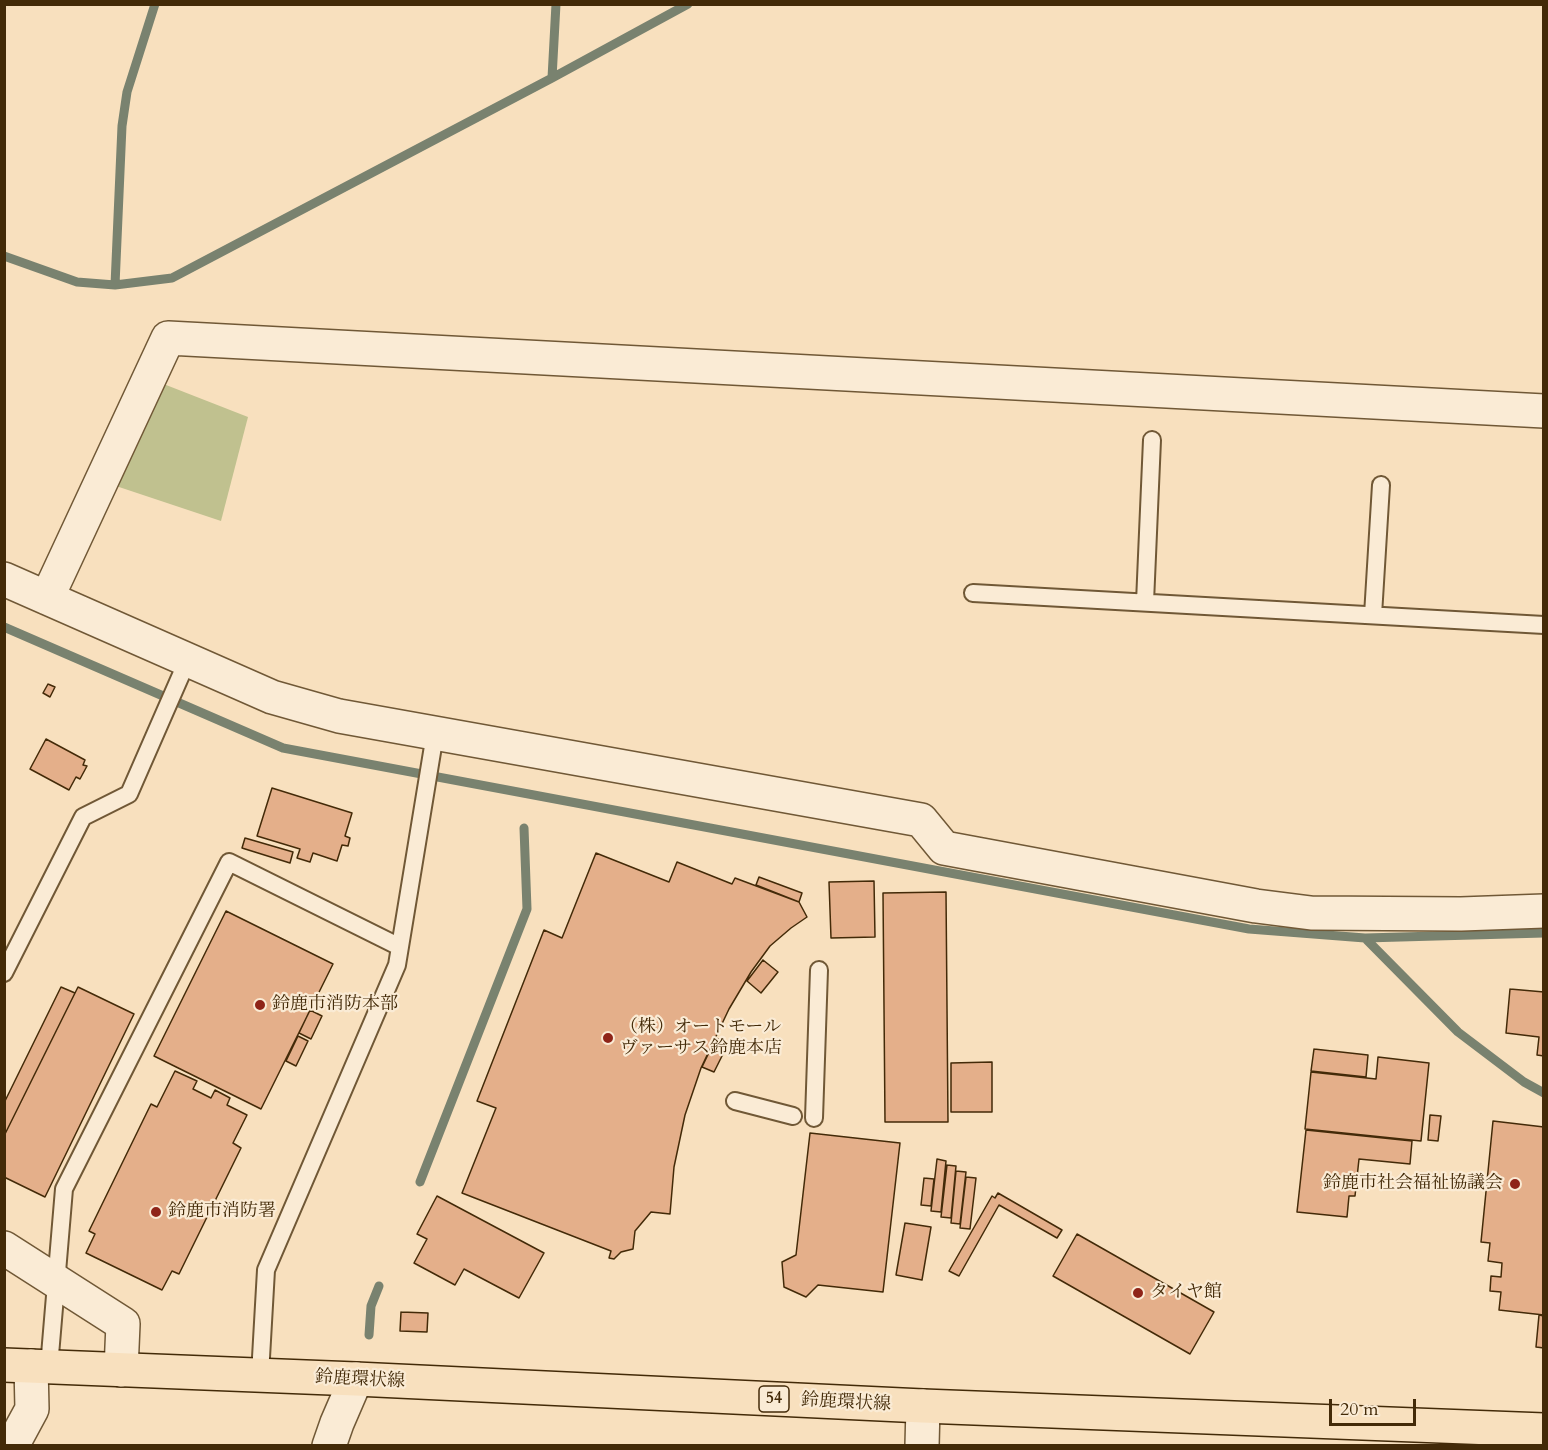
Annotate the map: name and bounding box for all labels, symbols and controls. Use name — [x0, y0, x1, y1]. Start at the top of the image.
place label: 鈴鹿市消防本部 — [272, 994, 398, 1016]
marker: 鈴鹿市消防本部 — [253, 998, 267, 1012]
place label: （株）オートモール ヴァーサス鈴鹿本店 — [620, 1017, 782, 1060]
marker: （株）オートモール ヴァーサス鈴鹿本店 — [601, 1031, 615, 1045]
place label: 鈴鹿市社会福祉協議会 — [1323, 1173, 1503, 1195]
marker: 鈴鹿市社会福祉協議会 — [1508, 1177, 1522, 1191]
place label: 鈴鹿市消防署 — [168, 1201, 276, 1223]
marker: 鈴鹿市消防署 — [149, 1205, 163, 1219]
place label: タイヤ館 — [1150, 1282, 1222, 1304]
marker: タイヤ館 — [1131, 1286, 1145, 1300]
street label: 鈴鹿環状線 — [314, 1367, 406, 1393]
road number: 54 — [759, 1386, 789, 1412]
scale bar — [1332, 1387, 1419, 1425]
street label: 鈴鹿環状線 — [800, 1390, 892, 1416]
text: 20 m — [1340, 1397, 1379, 1422]

